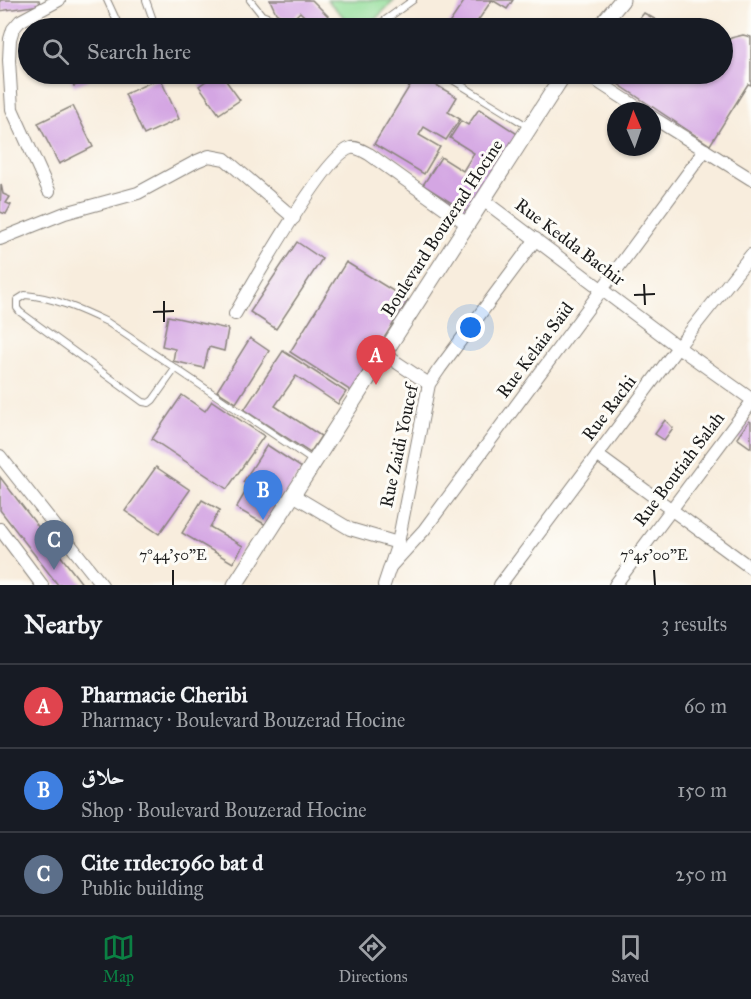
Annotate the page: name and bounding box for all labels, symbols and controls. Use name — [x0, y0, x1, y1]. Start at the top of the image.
search box — [18, 18, 733, 84]
icon: search — [39, 35, 72, 68]
text: Search here — [87, 38, 191, 65]
north arrow — [607, 102, 661, 156]
street label: Boulevard Bouzerad Hocine — [376, 135, 508, 321]
street label: Rue Kedda Bachir — [511, 194, 629, 291]
street label: Rue Kelaia Saïd — [492, 298, 578, 402]
your location — [456, 313, 485, 342]
pin: A — [356, 336, 395, 385]
street label: Rue Rachi — [577, 371, 641, 445]
street label: Rue Zaidi Youcef — [375, 380, 423, 510]
street label: Rue Boutiah Salah — [629, 408, 729, 530]
pin: B — [244, 470, 282, 520]
pin: C — [34, 520, 74, 570]
text: 7°44'50"E — [139, 546, 207, 564]
text: 7°45'00"E — [620, 546, 688, 564]
text: Nearby — [24, 608, 102, 640]
text: 3 results — [661, 612, 727, 636]
text: Pharmacie Cheribi — [81, 681, 247, 708]
text: A — [37, 694, 50, 718]
text: 60 m — [684, 694, 727, 718]
text: Pharmacy · Boulevard Bouzerad Hocine — [81, 708, 405, 732]
text: حلاق — [81, 763, 125, 790]
text: B — [37, 778, 50, 802]
text: 150 m — [677, 778, 727, 802]
text: Shop · Boulevard Bouzerad Hocine — [81, 798, 367, 822]
text: Cite 11dec1960 bat d — [81, 849, 263, 876]
text: C — [37, 862, 50, 886]
text: 250 m — [675, 862, 727, 886]
text: Public building — [81, 876, 203, 900]
tab: Map — [102, 931, 135, 986]
tab: Directions — [339, 931, 407, 986]
tab: Saved — [611, 931, 649, 986]

